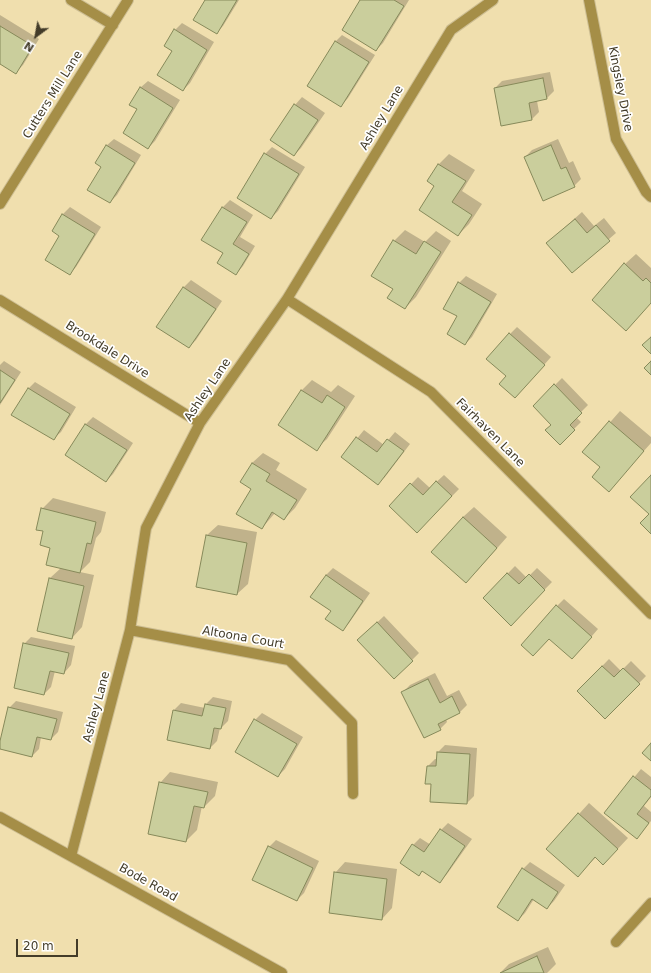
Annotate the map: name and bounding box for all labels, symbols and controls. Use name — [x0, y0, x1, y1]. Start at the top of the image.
north arrow — [16, 16, 56, 56]
text: N — [22, 39, 37, 55]
street label: Kingsley Drive — [605, 45, 635, 133]
street label: Cutters Mill Lane — [20, 48, 86, 142]
street label: Ashley Lane — [357, 83, 407, 153]
street label: Brookdale Drive — [62, 318, 152, 382]
street label: Ashley Lane — [182, 356, 234, 424]
street label: Fairhaven Lane — [453, 396, 527, 470]
street label: Altoona Court — [201, 624, 285, 652]
street label: Ashley Lane — [81, 670, 113, 744]
street label: Bode Road — [116, 861, 180, 905]
scale bar — [18, 931, 80, 957]
text: 20 m — [23, 939, 54, 953]

